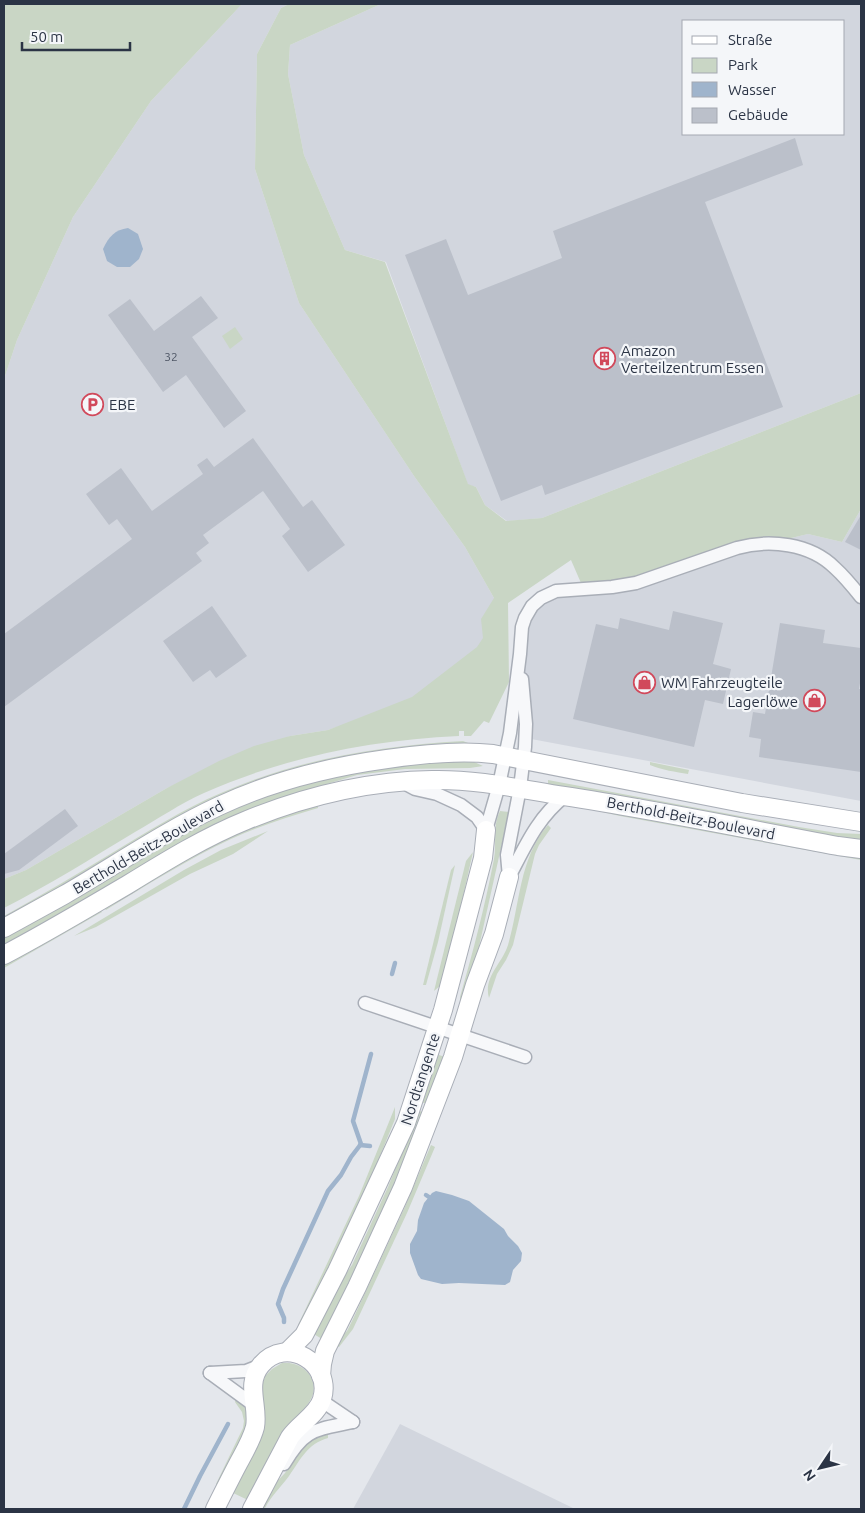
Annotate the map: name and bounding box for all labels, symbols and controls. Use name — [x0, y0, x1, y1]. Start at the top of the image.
scale bar — [22, 20, 130, 52]
legend — [682, 20, 845, 135]
text: 50 m — [30, 28, 63, 45]
text: Straße — [728, 31, 772, 48]
text: Park — [728, 56, 758, 73]
text: Wasser — [728, 81, 777, 98]
text: Gebäude — [728, 106, 788, 123]
place label: Amazon Verteilzentrum Essen — [621, 342, 764, 376]
building icon: Amazon Verteilzentrum Essen — [593, 347, 617, 371]
house number: 32 — [164, 350, 178, 363]
parking icon: EBE — [81, 392, 105, 416]
place label: EBE — [109, 396, 135, 413]
shop icon: WM Fahrzeugteile — [633, 670, 657, 694]
place label: WM Fahrzeugteile — [661, 674, 783, 691]
shop icon: Lagerlöwe — [802, 689, 826, 713]
place label: Lagerlöwe — [727, 693, 798, 710]
street label: Berthold-Beitz-Boulevard — [606, 793, 776, 843]
street label: Berthold-Beitz-Boulevard — [70, 797, 226, 897]
street label: Nordtangente — [397, 1031, 443, 1127]
north arrow — [795, 1443, 845, 1493]
text: N — [800, 1467, 819, 1484]

